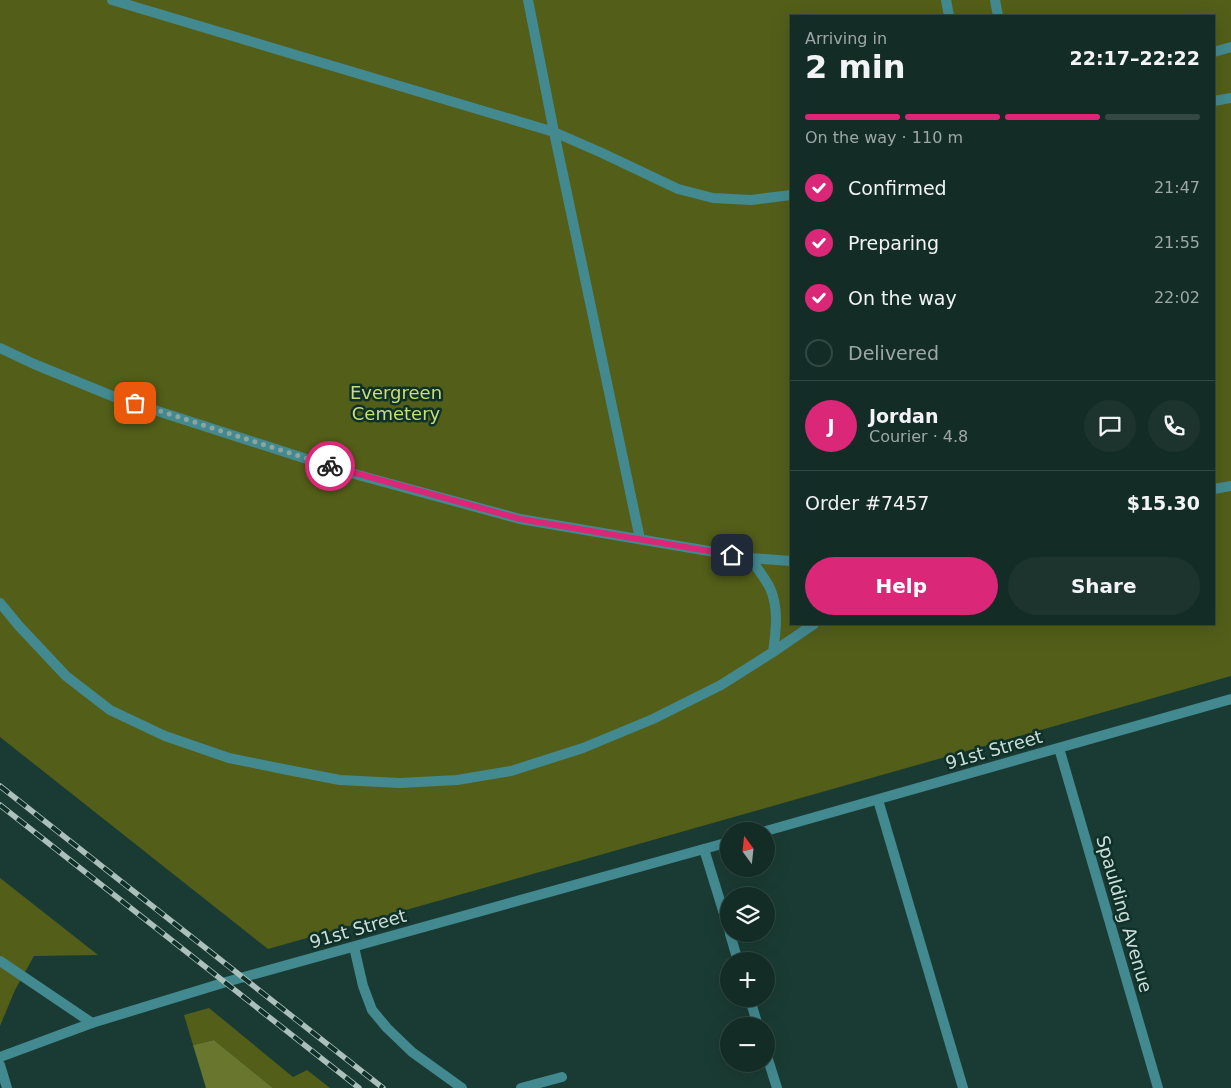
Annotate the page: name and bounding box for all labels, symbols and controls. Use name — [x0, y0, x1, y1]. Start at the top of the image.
text: Arriving in — [805, 29, 887, 48]
text: 22:17–22:22 — [1070, 47, 1200, 69]
text: 2 min — [805, 48, 906, 86]
text: On the way · 110 m — [805, 128, 963, 147]
icon: check — [805, 174, 833, 202]
text: Confirmed — [848, 177, 947, 199]
text: 21:47 — [1154, 178, 1200, 197]
icon: check — [805, 229, 833, 257]
text: Preparing — [848, 232, 939, 254]
text: 21:55 — [1154, 233, 1200, 252]
icon: check — [805, 284, 833, 312]
text: On the way — [848, 287, 957, 309]
text: 22:02 — [1154, 288, 1200, 307]
text: Delivered — [848, 342, 939, 364]
pin — [114, 382, 156, 424]
park label: Evergreen Cemetery — [350, 382, 442, 424]
icon: bag — [121, 389, 149, 417]
button: chat — [1084, 400, 1136, 452]
button: phone — [1148, 400, 1200, 452]
text: Jordan — [869, 405, 938, 427]
text: J — [827, 415, 835, 437]
text: Courier · 4.8 — [869, 427, 968, 446]
courier — [305, 441, 355, 491]
icon: bike — [316, 452, 344, 480]
text: Order #7457 — [805, 492, 929, 514]
text: $15.30 — [1127, 492, 1200, 514]
pin — [711, 534, 753, 576]
icon: home — [718, 541, 746, 569]
button: Help — [805, 557, 998, 615]
button: Share — [1008, 557, 1200, 615]
street label: 91st Street — [943, 726, 1045, 773]
north arrow — [720, 822, 775, 878]
map controls — [720, 822, 775, 1072]
street label: Spaulding Avenue — [1092, 833, 1157, 995]
button: layers — [720, 887, 775, 942]
street label: 91st Street — [307, 905, 409, 952]
button: + — [720, 952, 775, 1007]
button: − — [720, 1017, 775, 1072]

